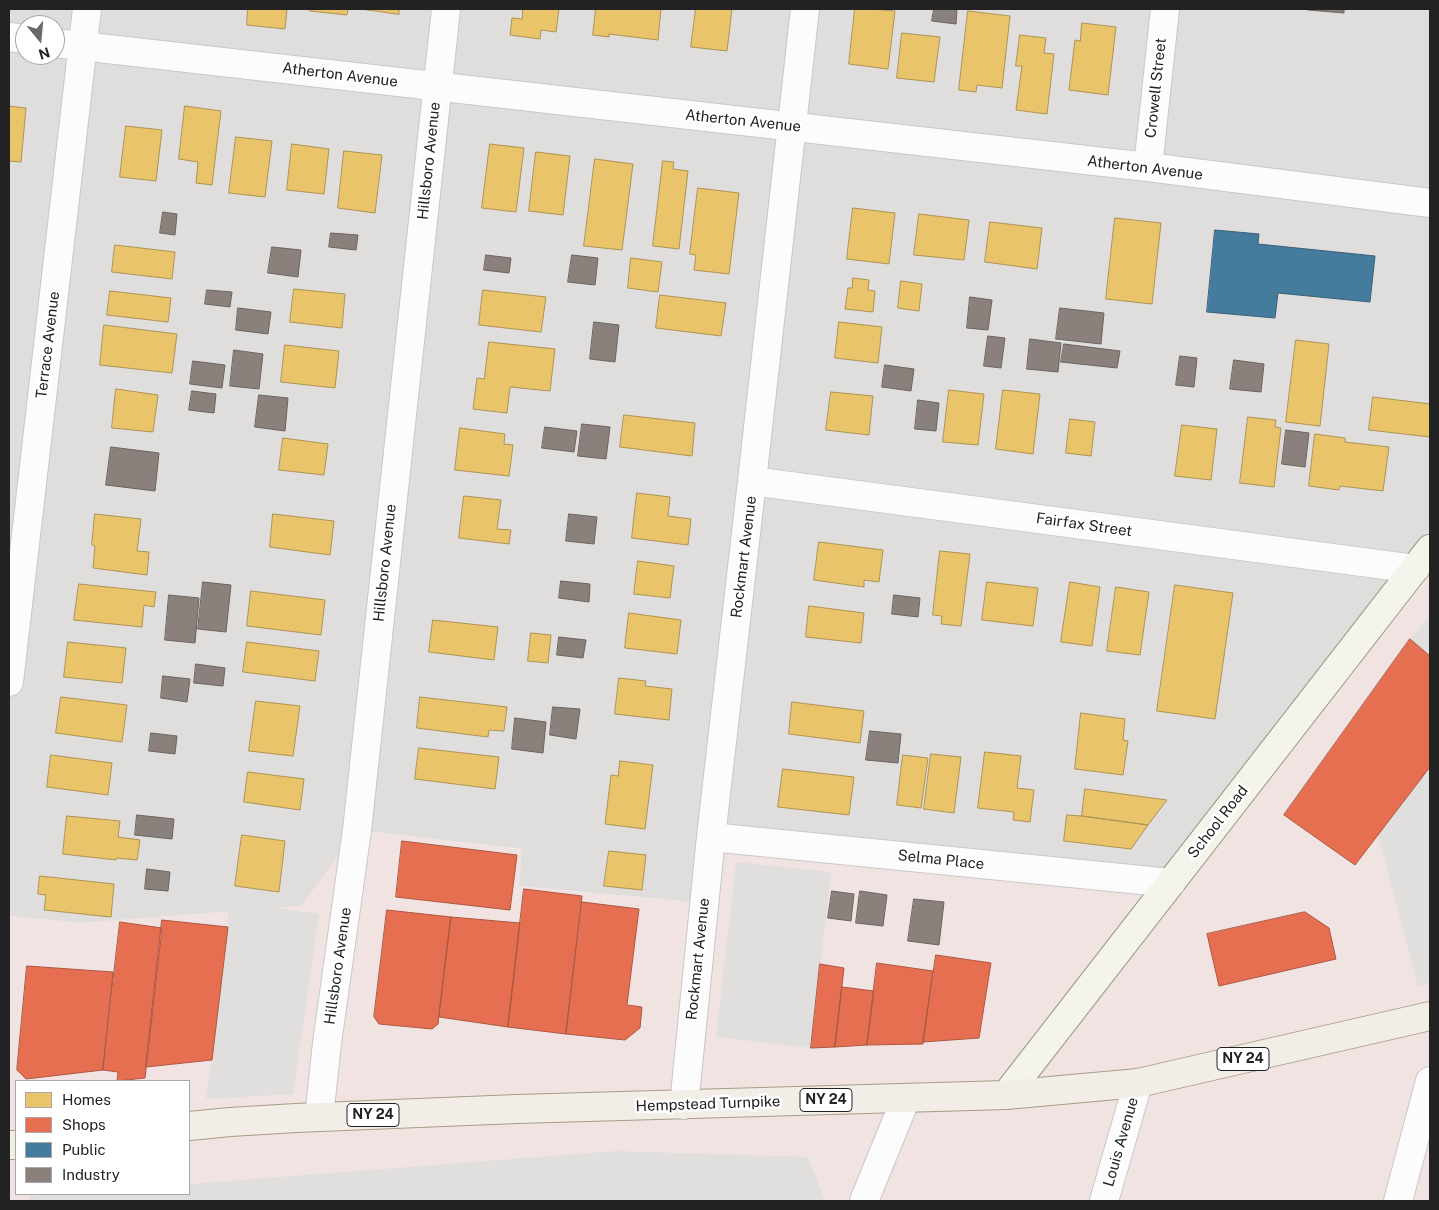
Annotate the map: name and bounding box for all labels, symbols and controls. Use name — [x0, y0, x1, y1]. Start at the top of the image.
north arrow — [15, 15, 65, 65]
street label: Crowell Street — [1142, 37, 1170, 139]
text: N — [37, 44, 52, 63]
street label: Atherton Avenue — [281, 59, 399, 91]
street label: Hillsboro Avenue — [414, 101, 444, 221]
street label: Atherton Avenue — [684, 106, 802, 136]
street label: Atherton Avenue — [1086, 152, 1204, 184]
street label: Terrace Avenue — [32, 290, 64, 400]
street label: Rockmart Avenue — [728, 495, 760, 619]
street label: Hillsboro Avenue — [370, 503, 400, 623]
street label: Fairfax Street — [1035, 509, 1133, 541]
street label: School Road — [1184, 782, 1252, 862]
street label: Selma Place — [897, 847, 985, 873]
street label: Rockmart Avenue — [683, 897, 713, 1021]
street label: Hillsboro Avenue — [321, 906, 355, 1026]
road number: NY 24 — [1217, 1048, 1269, 1070]
legend — [15, 1080, 190, 1195]
road number: NY 24 — [800, 1088, 852, 1112]
text: Homes — [62, 1091, 111, 1108]
street label: Hempstead Turnpike — [635, 1092, 781, 1116]
street label: Louis Avenue — [1100, 1095, 1142, 1189]
road number: NY 24 — [347, 1104, 399, 1126]
text: Shops — [62, 1116, 106, 1133]
text: Public — [62, 1141, 106, 1158]
text: Industry — [62, 1166, 120, 1183]

